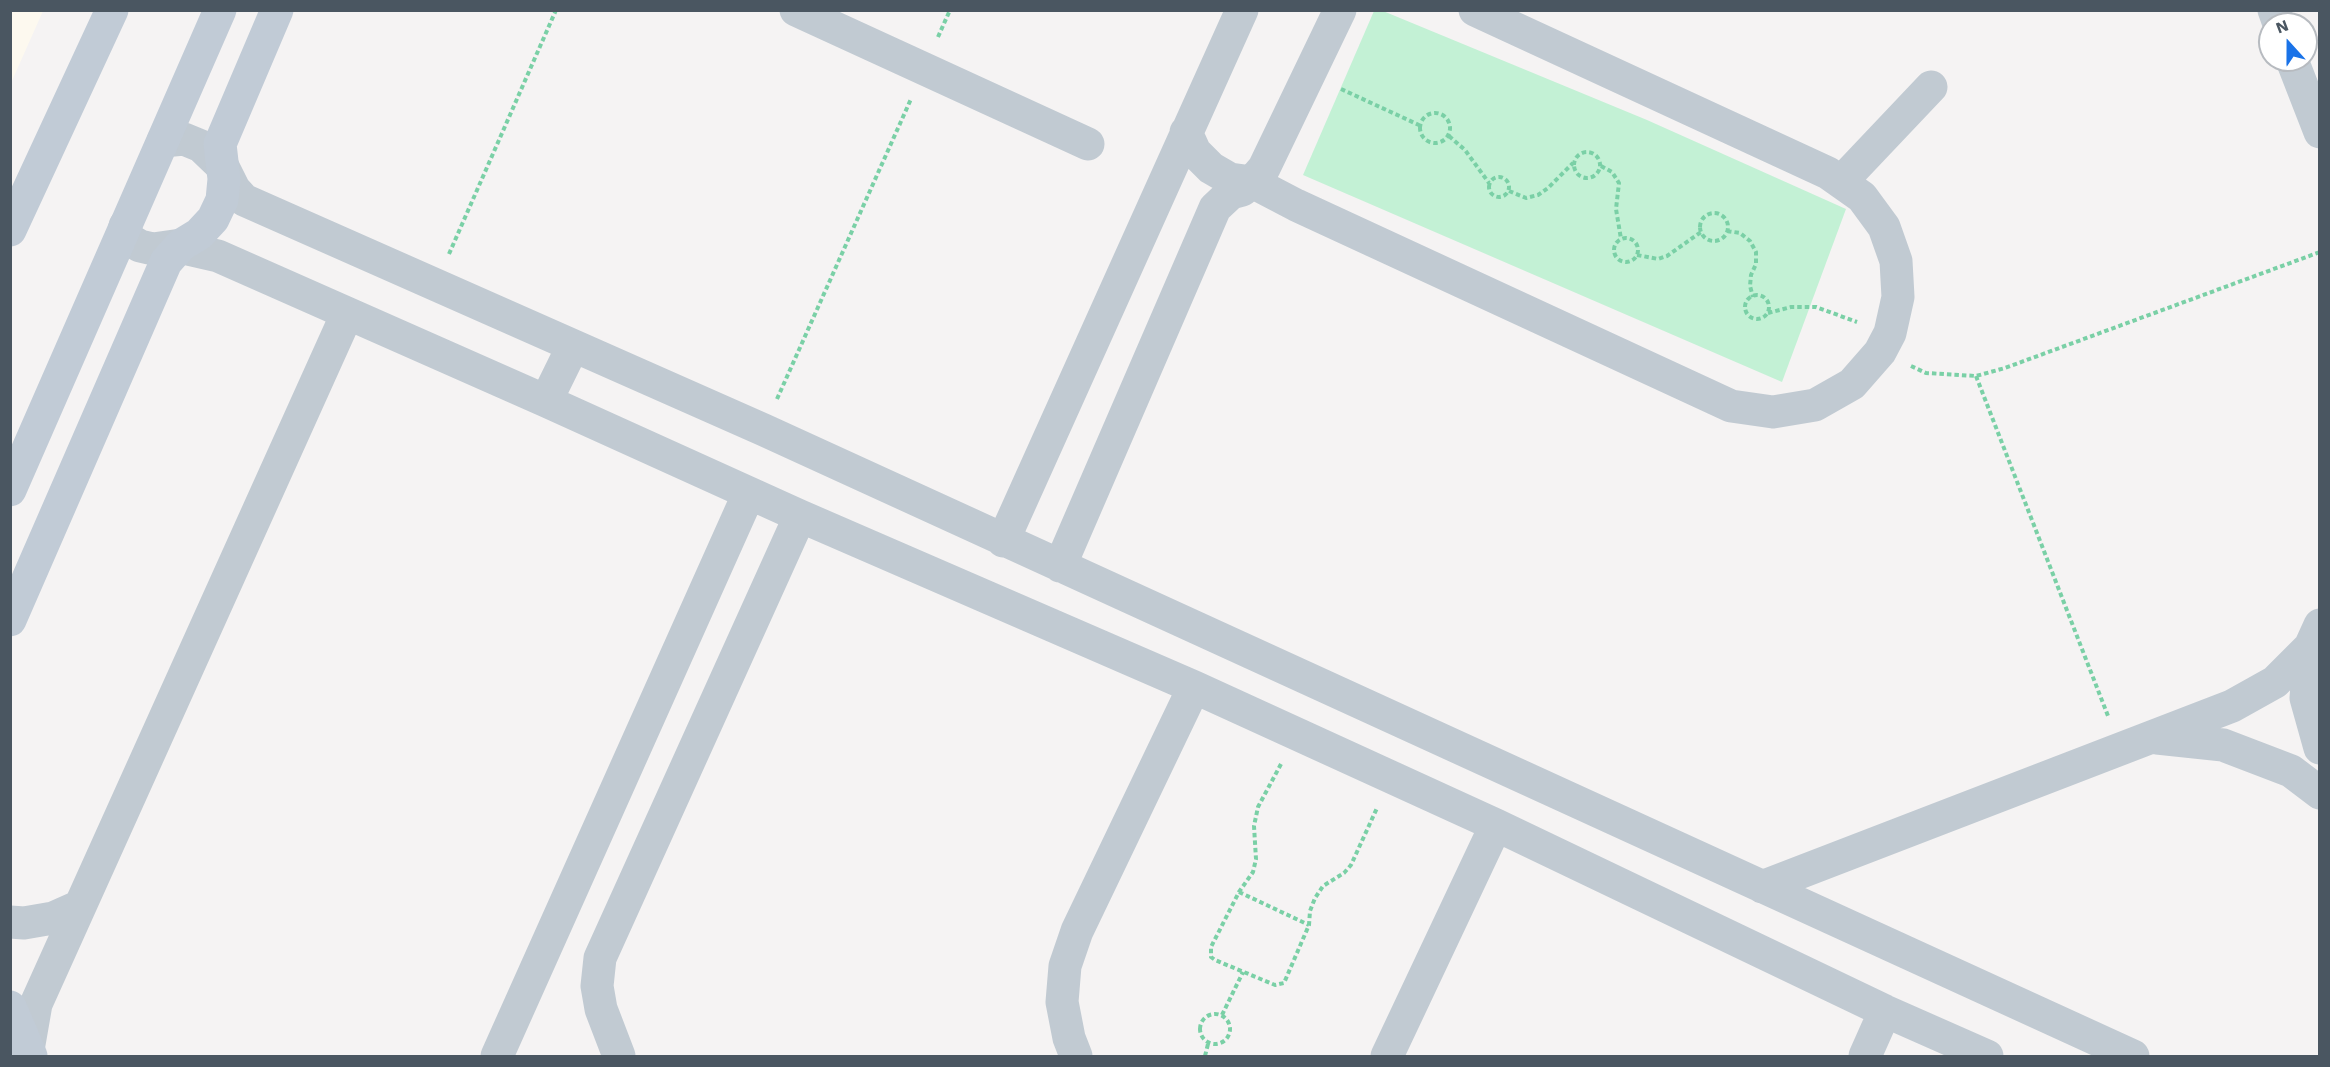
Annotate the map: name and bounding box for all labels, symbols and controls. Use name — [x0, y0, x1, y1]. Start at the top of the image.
north arrow — [2258, 12, 2318, 72]
text: N — [2273, 16, 2291, 38]

